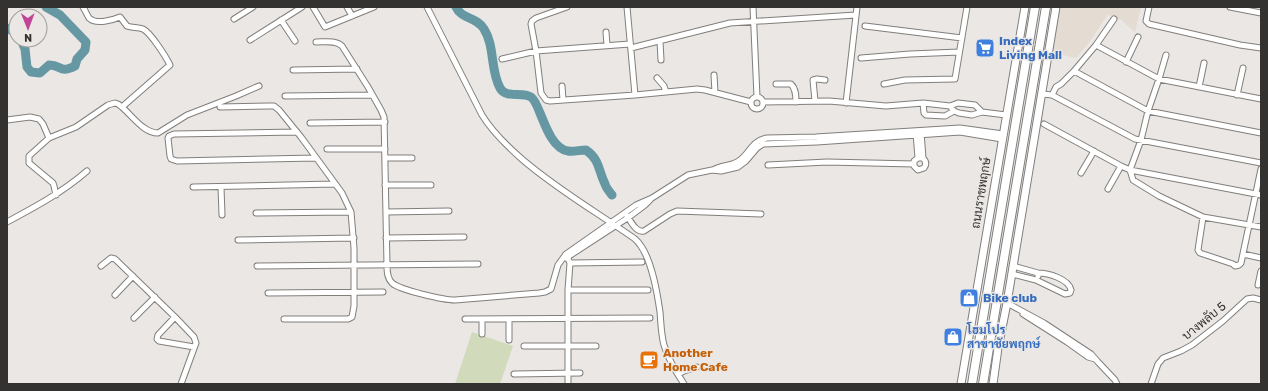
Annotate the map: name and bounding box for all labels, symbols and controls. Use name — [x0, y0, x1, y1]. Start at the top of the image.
north arrow — [8, 8, 48, 48]
text: N — [24, 31, 32, 44]
place label: Index Living Mall — [999, 34, 1062, 62]
supermarket icon: Index Living Mall — [974, 37, 996, 59]
street label: ถนนราชพฤกษ์ — [967, 155, 994, 230]
shop icon: Bike club — [958, 287, 980, 309]
place label: Bike club — [983, 291, 1038, 305]
street label: บางพลับ 5 — [1179, 299, 1229, 343]
place label: โฮมโปร สาขาชัยพฤกษ์ — [966, 322, 1041, 351]
shop icon: โฮมโปร สาขาชัยพฤกษ์ — [942, 326, 964, 348]
place label: Another Home Cafe — [663, 346, 728, 374]
cafe icon: Another Home Cafe — [638, 349, 660, 371]

